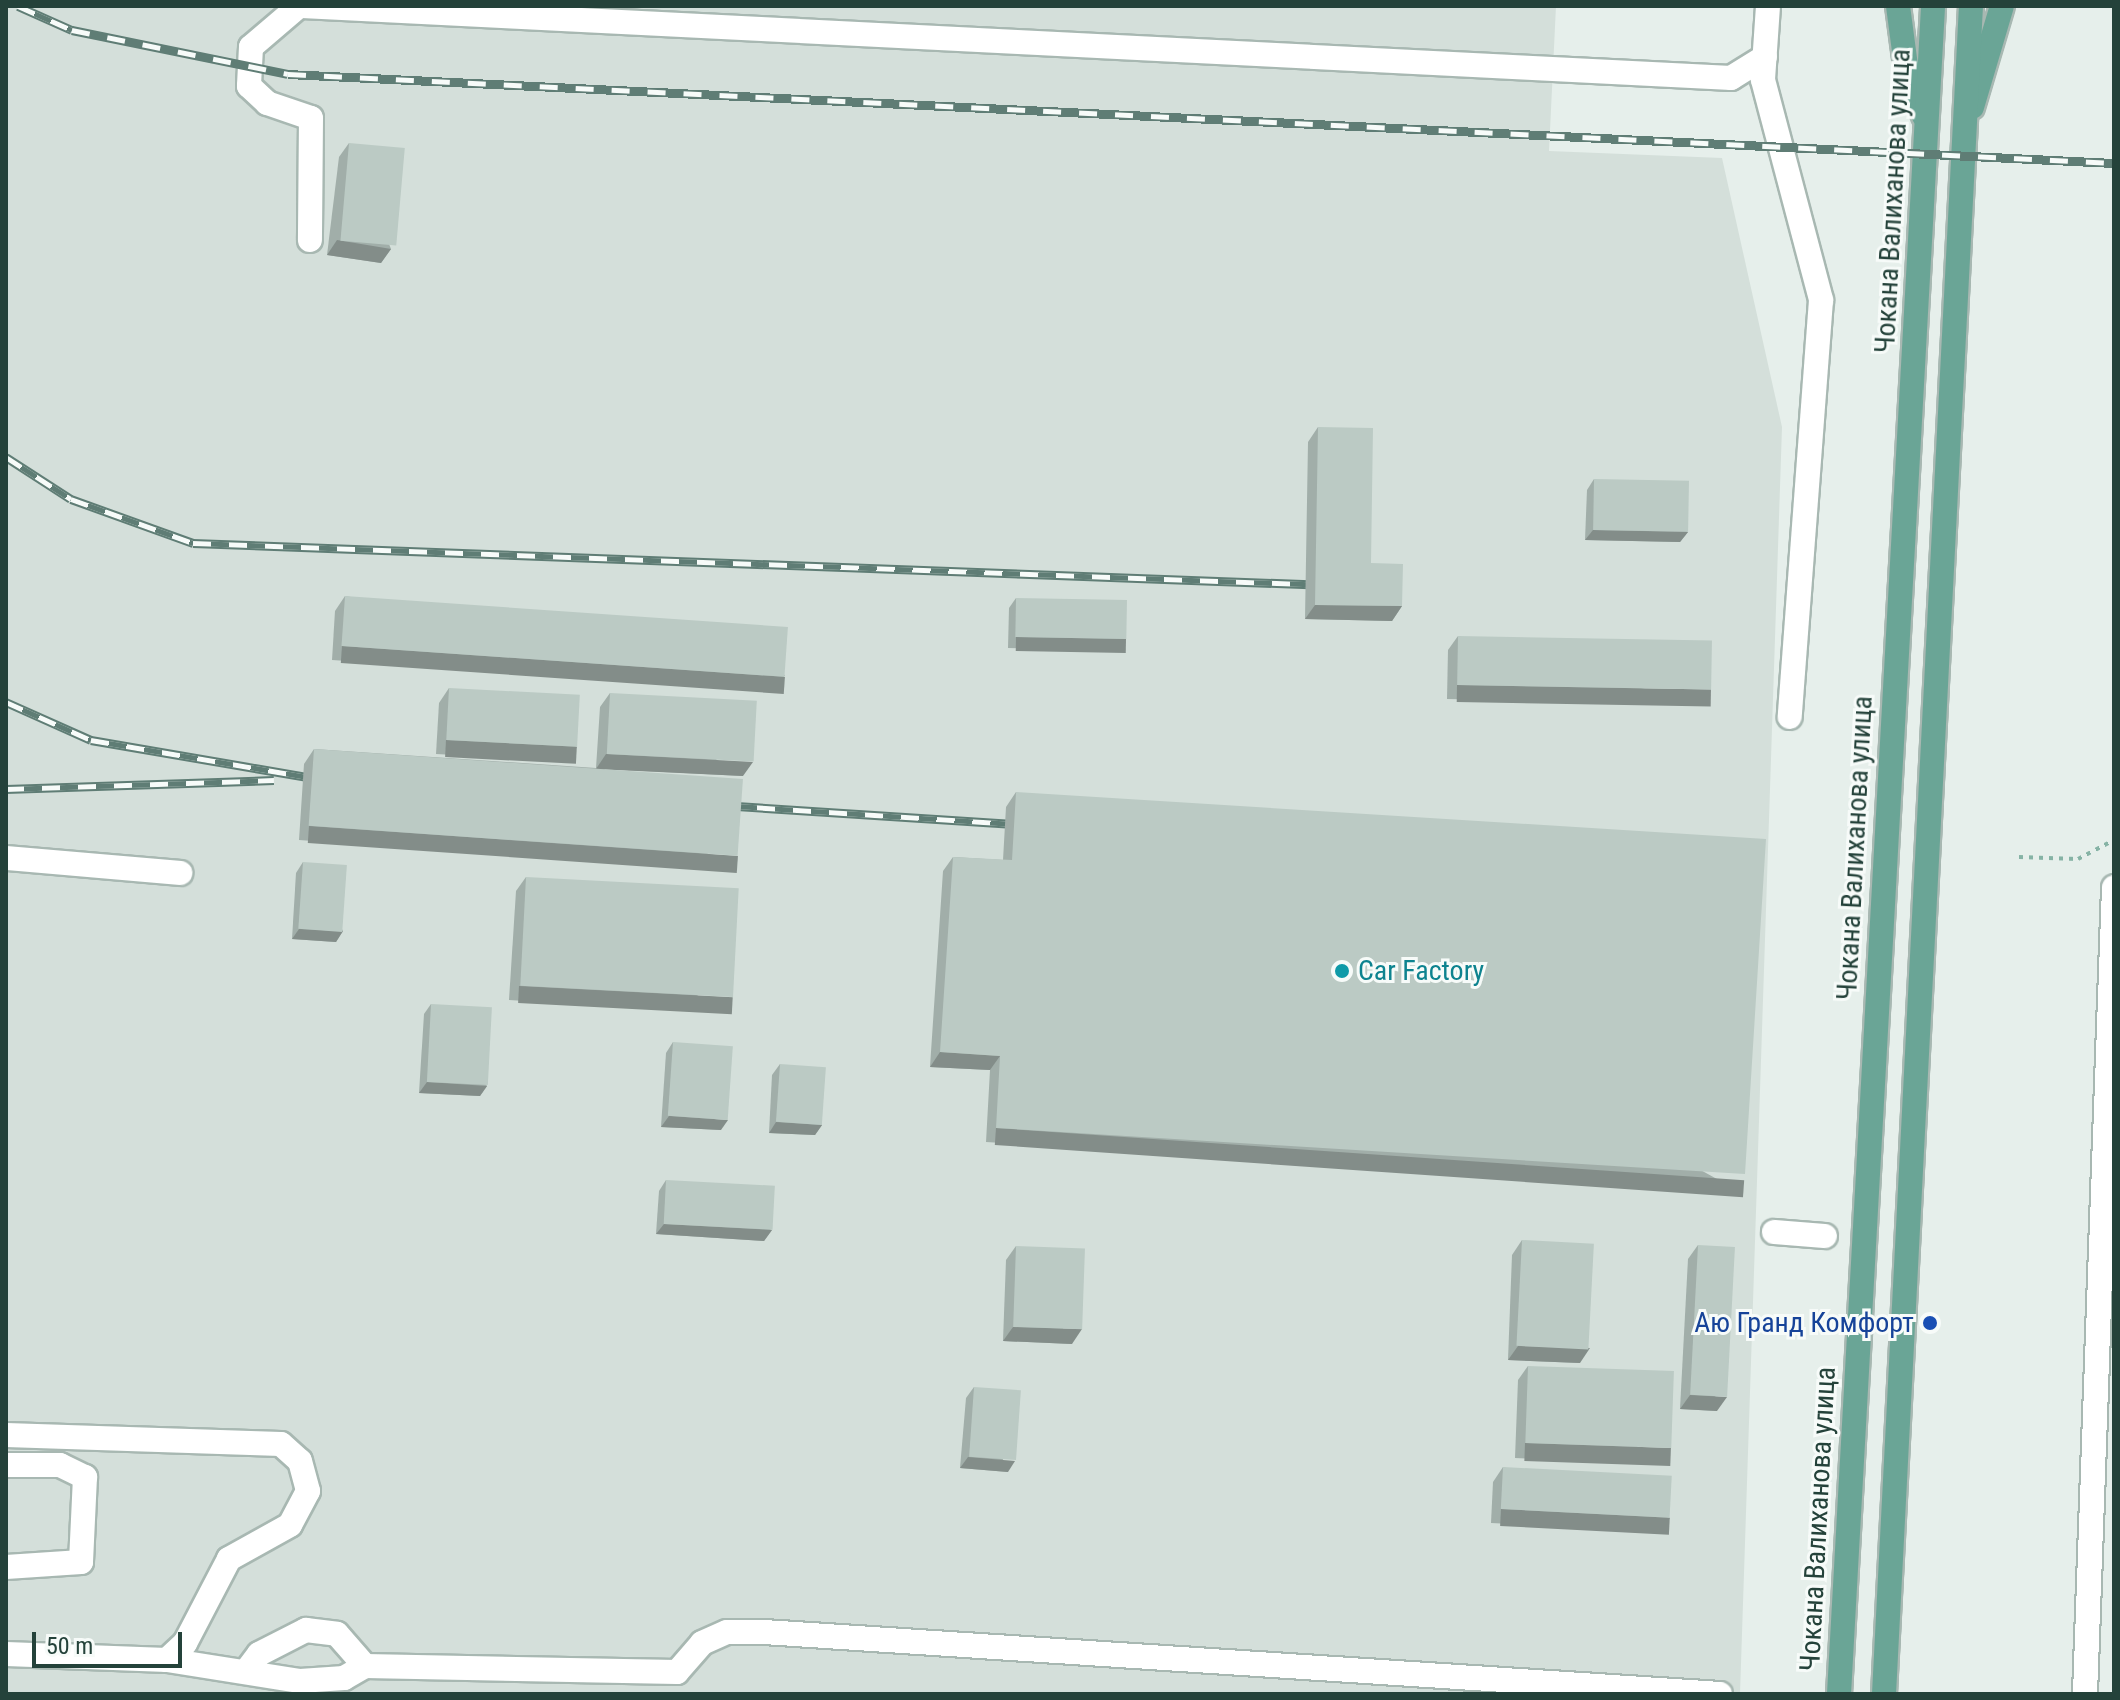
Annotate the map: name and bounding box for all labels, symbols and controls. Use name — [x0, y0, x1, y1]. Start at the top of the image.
street label: Чокана Валиханова улица — [1868, 48, 1918, 354]
street label: Чокана Валиханова улица — [1830, 695, 1880, 1001]
place label: Car Factory — [1358, 954, 1484, 988]
marker: Car Factory — [1333, 962, 1351, 980]
place label: Аю Гранд Комфорт — [1694, 1306, 1914, 1340]
marker: Аю Гранд Комфорт — [1921, 1314, 1939, 1332]
street label: Чокана Валиханова улица — [1793, 1366, 1843, 1672]
scale bar — [36, 1616, 186, 1666]
text: 50 m — [46, 1632, 93, 1660]

